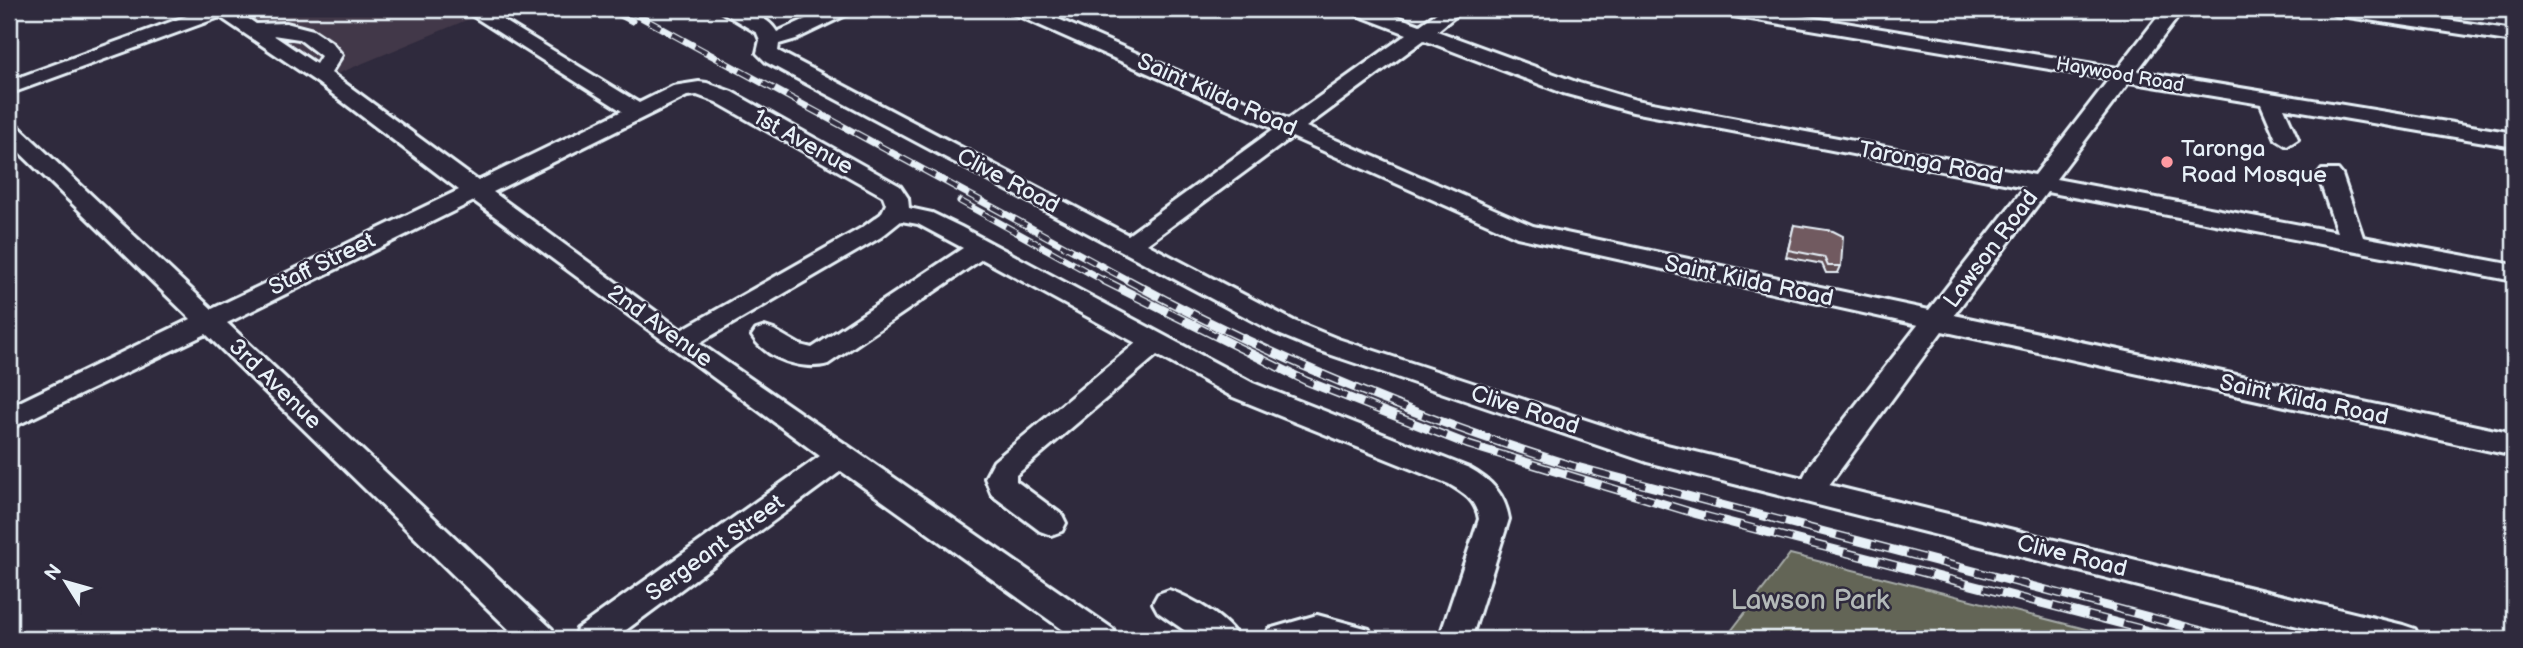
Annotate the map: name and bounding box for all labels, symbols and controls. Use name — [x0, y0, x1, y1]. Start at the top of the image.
street label: Saint Kilda Road — [1133, 47, 1301, 143]
street label: Haywood Road — [2054, 52, 2186, 98]
street label: 1st Avenue — [748, 103, 858, 181]
street label: Taronga Road — [1856, 135, 2006, 191]
place label: Taronga Road Mosque — [2181, 135, 2327, 189]
street label: Clive Road — [952, 142, 1064, 220]
marker: Taronga Road Mosque — [2159, 154, 2175, 170]
street label: Lawson Road — [1938, 185, 2044, 313]
street label: Staff Street — [264, 226, 380, 302]
street label: Saint Kilda Road — [1662, 249, 1836, 313]
street label: 2nd Avenue — [602, 278, 718, 374]
street label: 3rd Avenue — [223, 333, 327, 435]
street label: Saint Kilda Road — [2217, 368, 2391, 432]
street label: Clive Road — [1467, 379, 1583, 441]
street label: Sergeant Street — [640, 488, 790, 608]
street label: Clive Road — [2014, 529, 2130, 583]
north arrow — [32, 546, 102, 616]
text: N — [40, 560, 67, 585]
park label: Lawson Park — [1730, 584, 1890, 617]

